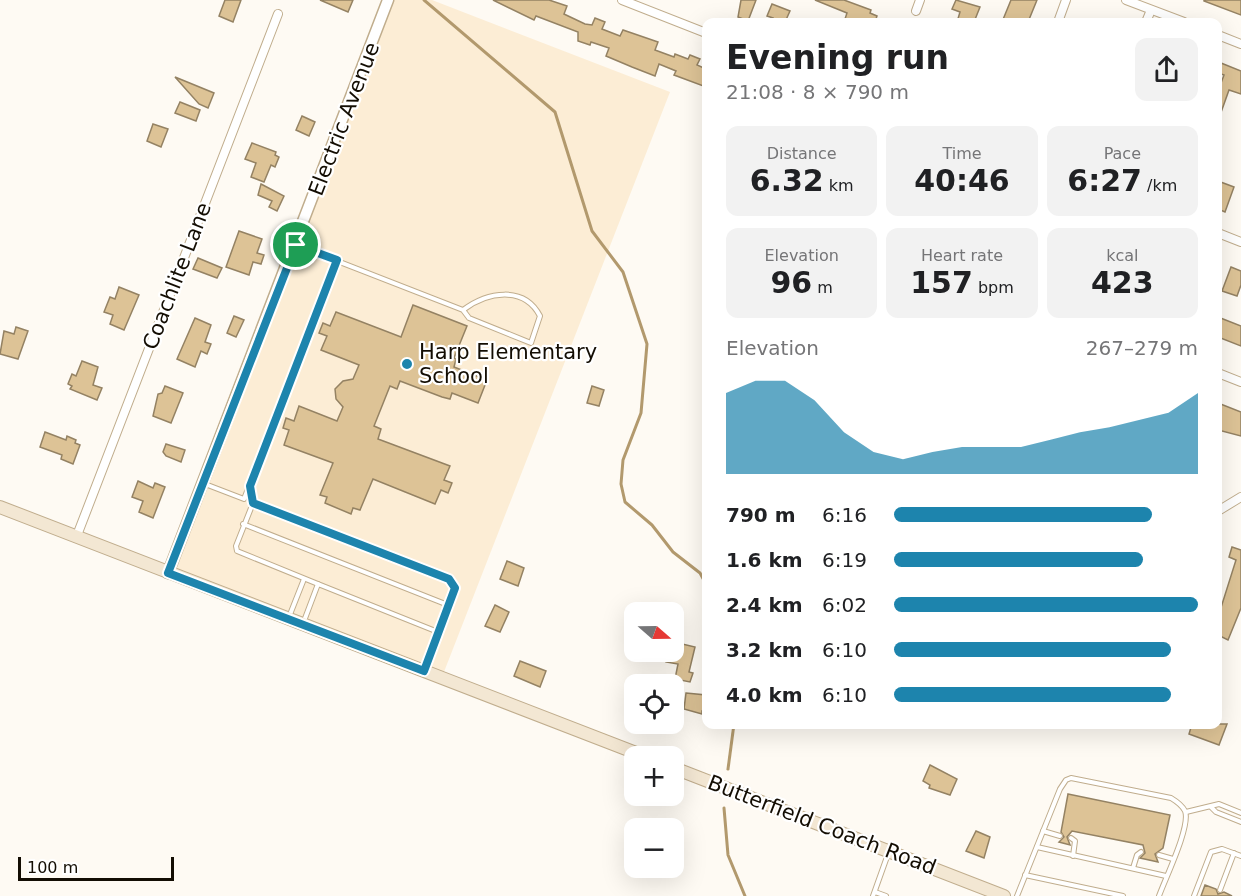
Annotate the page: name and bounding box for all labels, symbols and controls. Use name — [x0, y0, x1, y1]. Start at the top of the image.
text: Evening run — [726, 38, 949, 77]
button: share — [1135, 38, 1198, 101]
street label: Electric Avenue — [304, 39, 384, 199]
text: 21:08 · 8 × 790 m — [726, 80, 909, 104]
text: Distance — [767, 144, 837, 163]
text: Time — [942, 144, 982, 163]
text: Pace — [1104, 144, 1141, 163]
text: 6.32 — [750, 163, 824, 198]
text: 40:46 — [914, 163, 1010, 198]
text: 6:27 — [1067, 163, 1142, 198]
text: km — [824, 176, 854, 195]
text: /km — [1142, 176, 1177, 195]
street label: Coachlite Lane — [138, 199, 216, 353]
pin — [270, 219, 321, 270]
icon: arrive — [279, 228, 312, 261]
text: Elevation — [765, 246, 839, 265]
text: Heart rate — [921, 246, 1003, 265]
text: kcal — [1106, 246, 1138, 265]
text: 96 — [770, 265, 812, 300]
text: 157 — [910, 265, 973, 300]
text: 423 — [1091, 265, 1154, 300]
text: m — [812, 278, 833, 297]
text: bpm — [973, 278, 1014, 297]
text: Elevation — [726, 336, 819, 360]
text: 267–279 m — [1086, 336, 1198, 360]
place label: Harp Elementary School — [419, 340, 597, 388]
marker: Harp Elementary School — [400, 357, 414, 371]
text: 790 m — [726, 503, 796, 527]
text: 6:16 — [822, 503, 867, 527]
text: 1.6 km — [726, 548, 803, 572]
text: 6:19 — [822, 548, 867, 572]
text: 2.4 km — [726, 593, 803, 617]
text: 6:02 — [822, 593, 867, 617]
north arrow — [624, 602, 684, 662]
map controls — [624, 602, 684, 878]
text: 3.2 km — [726, 638, 803, 662]
text: 6:10 — [822, 638, 867, 662]
button: locate — [624, 674, 684, 734]
text: 4.0 km — [726, 683, 803, 707]
text: 6:10 — [822, 683, 867, 707]
button: + — [624, 746, 684, 806]
street label: Butterfield Coach Road — [705, 770, 939, 880]
button: − — [624, 818, 684, 878]
scale bar — [18, 854, 174, 882]
text: 100 m — [27, 858, 78, 877]

